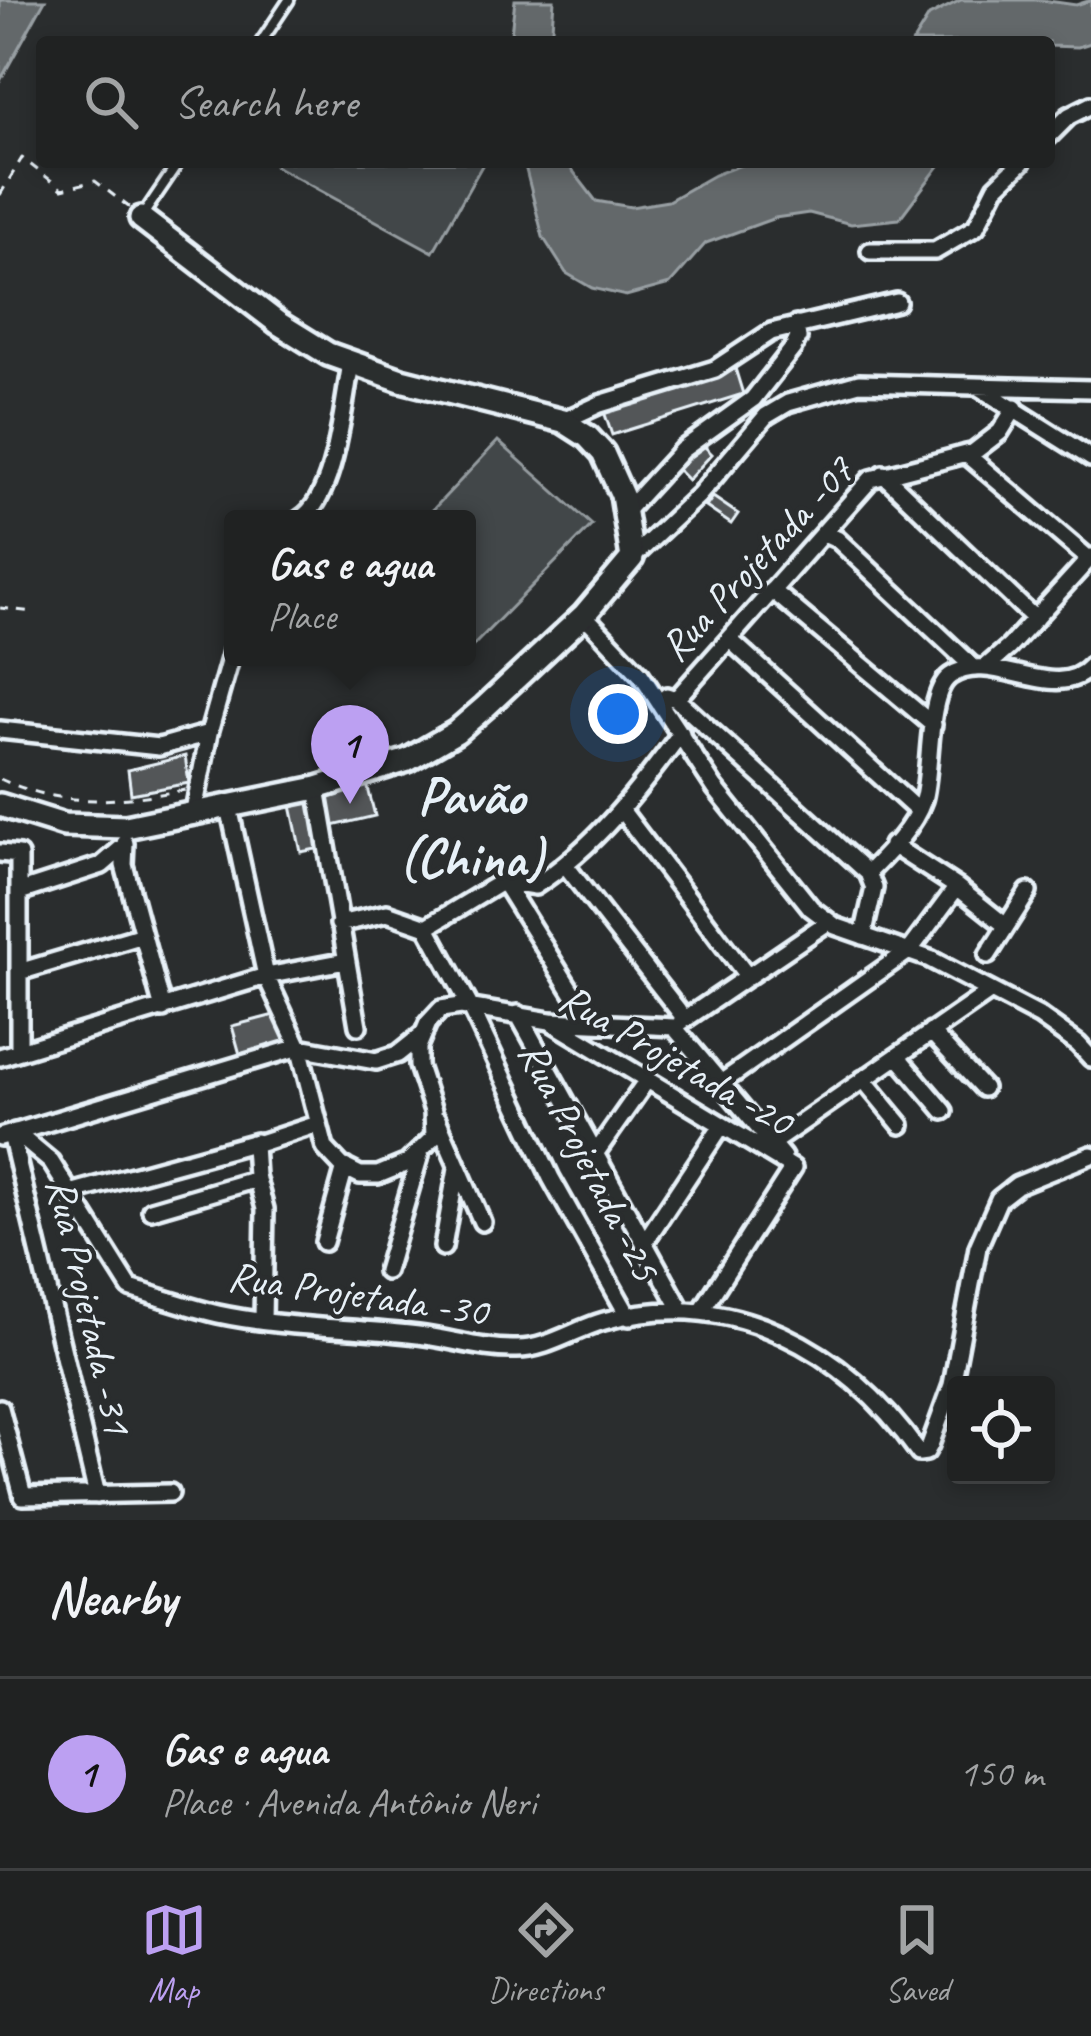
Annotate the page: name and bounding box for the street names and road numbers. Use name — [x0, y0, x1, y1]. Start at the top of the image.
street label: Rua Projetada -07 — [649, 444, 867, 673]
street label: Rua Projetada -20 — [550, 972, 805, 1150]
street label: Rua Projetada -25 — [506, 1033, 673, 1291]
street label: Rua Projetada -31 — [34, 1173, 145, 1441]
street label: Rua Projetada -30 — [225, 1250, 494, 1339]

